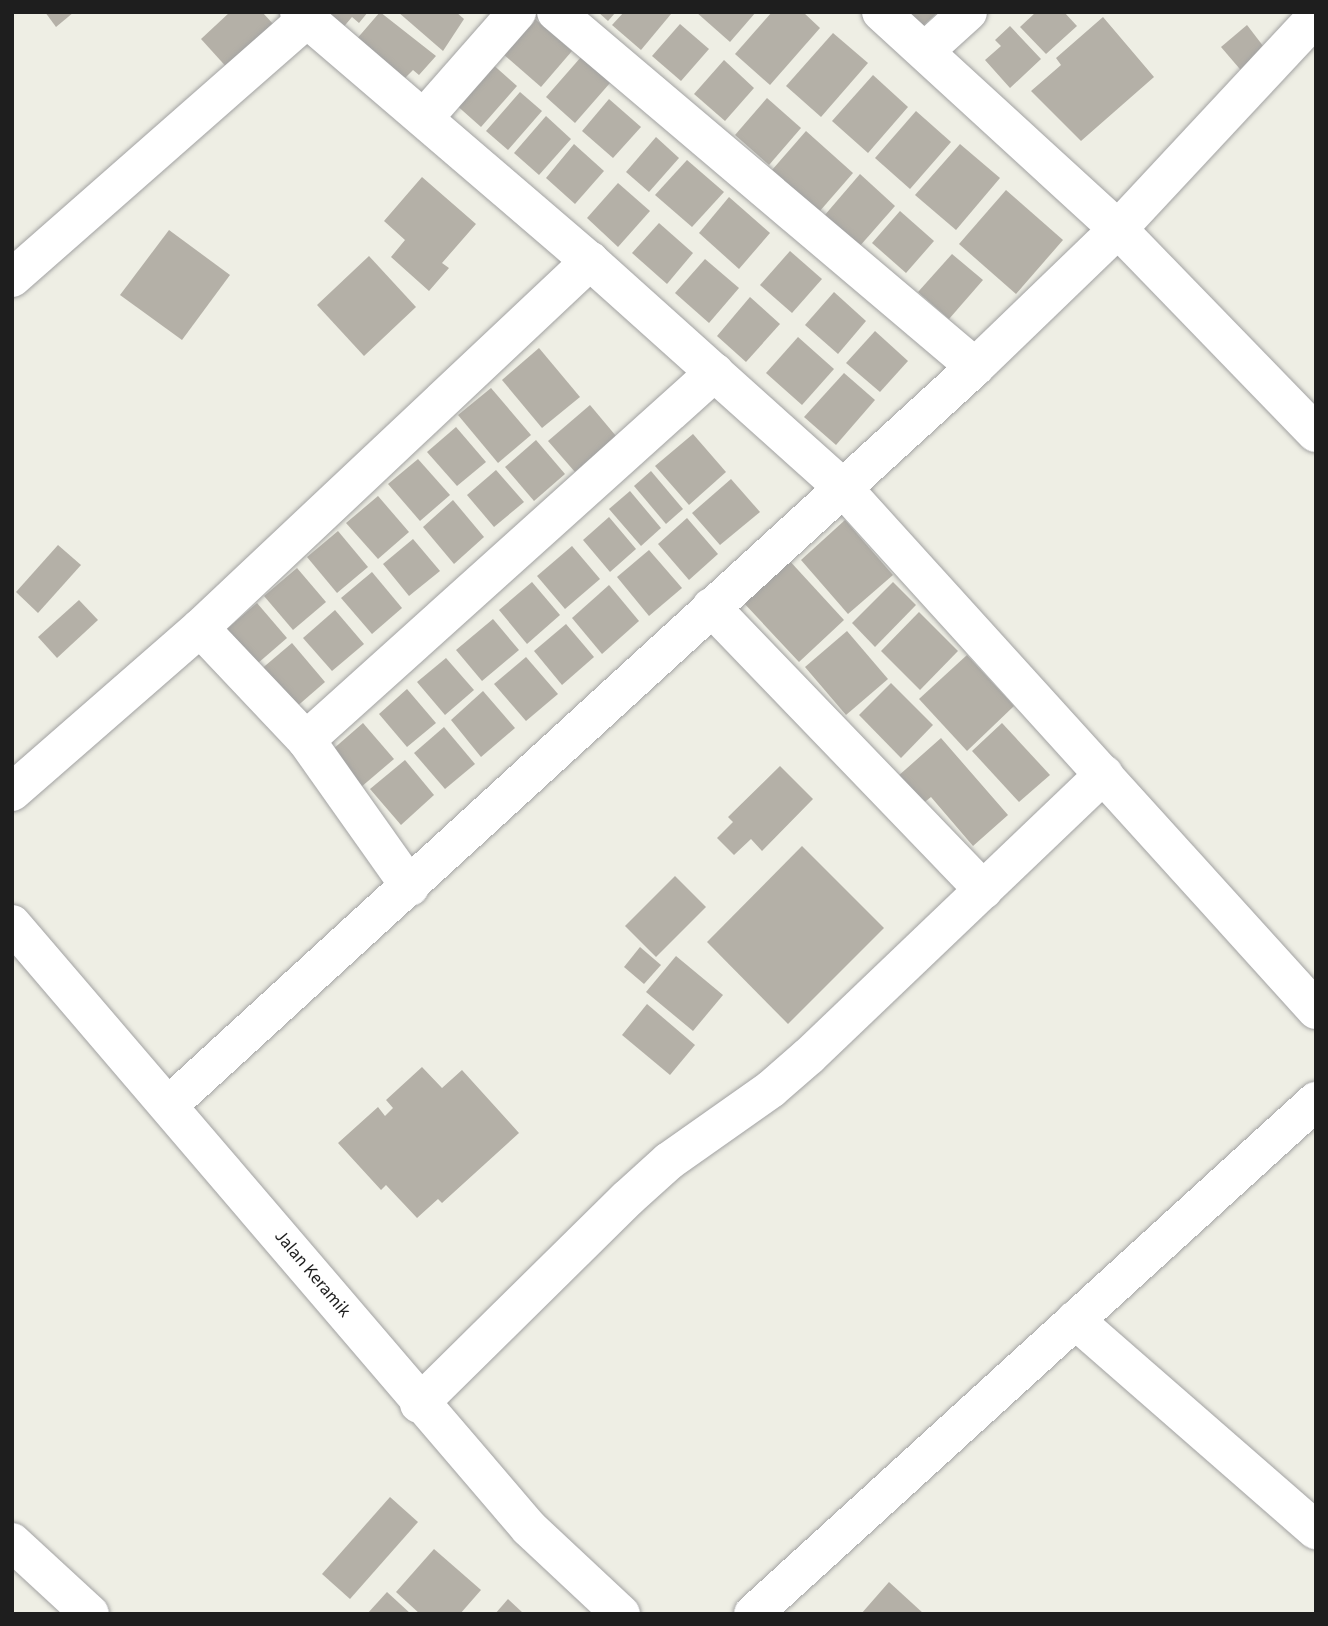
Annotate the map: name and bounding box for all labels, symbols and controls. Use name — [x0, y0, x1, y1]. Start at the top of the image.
street label: Jalan Keramik — [269, 1226, 355, 1322]

